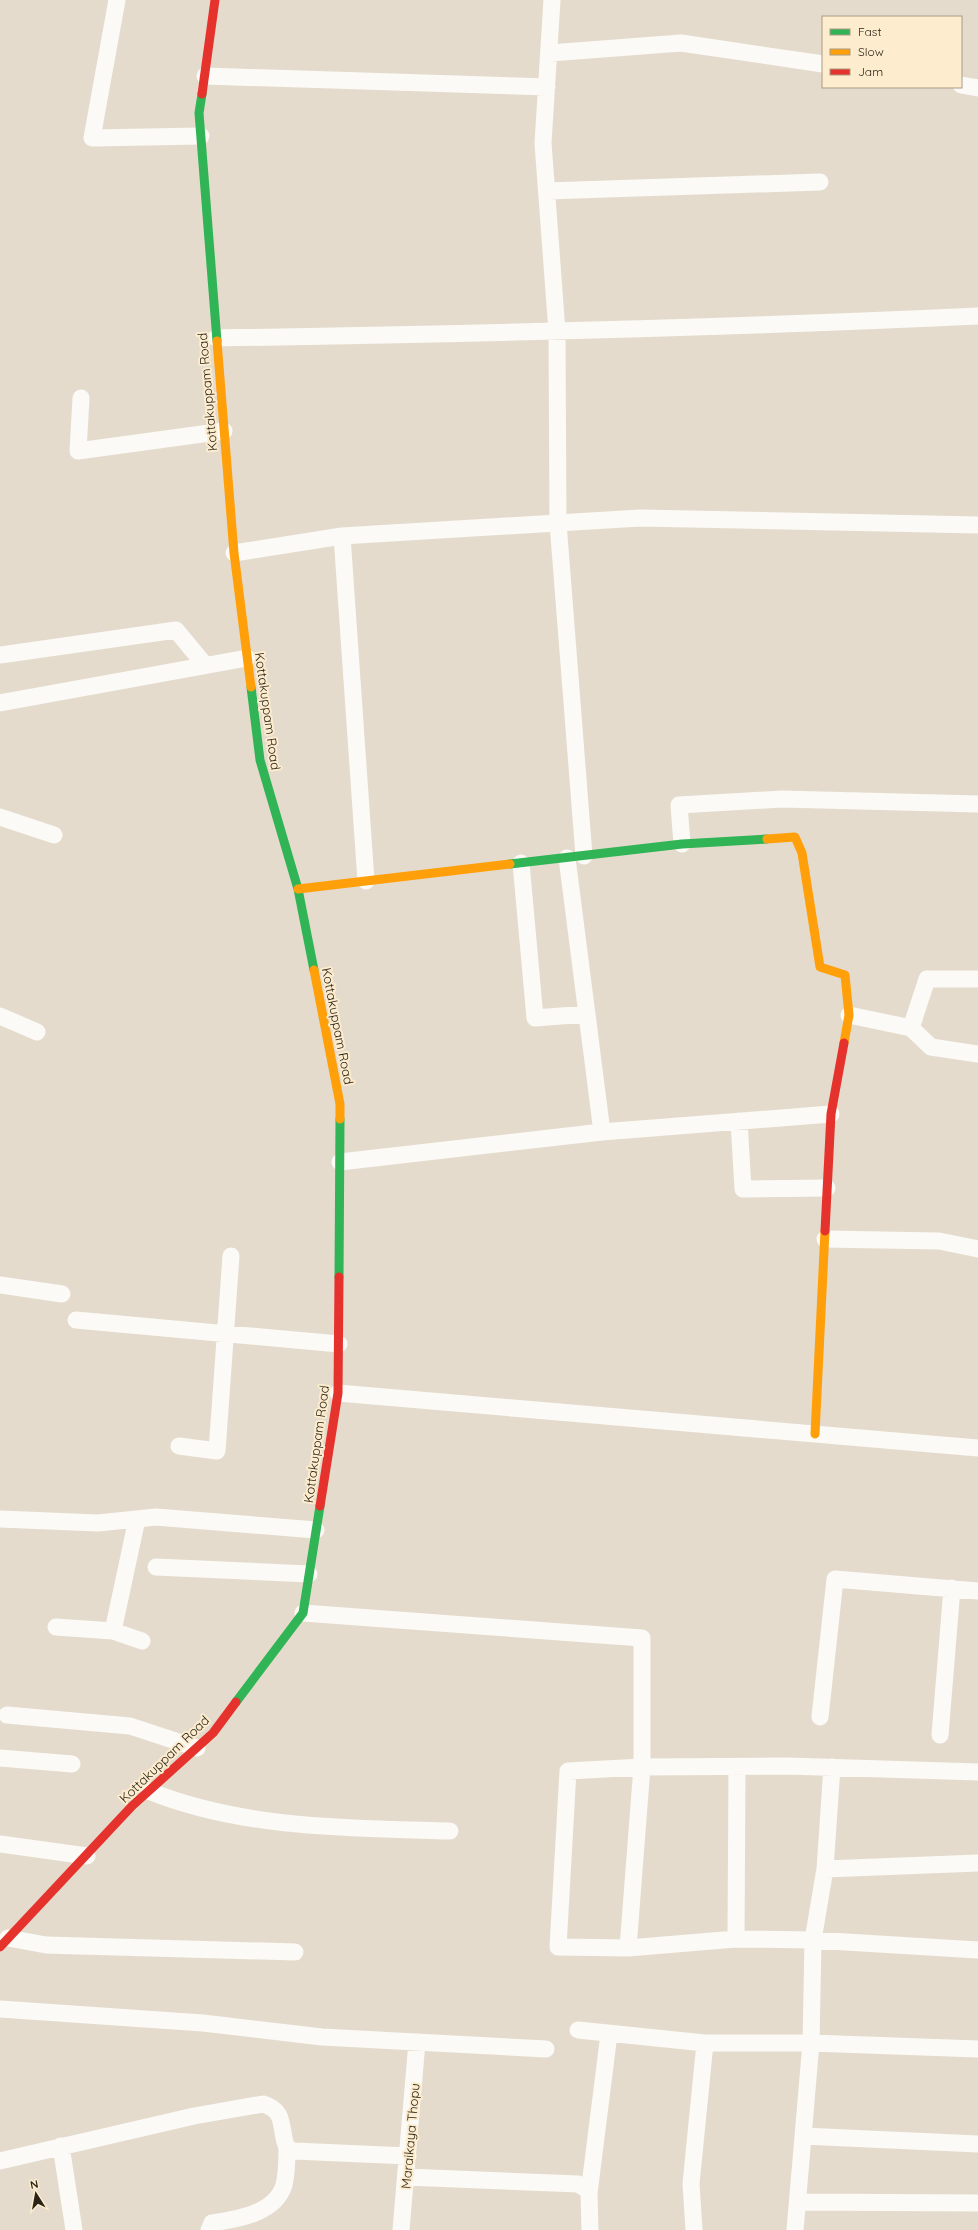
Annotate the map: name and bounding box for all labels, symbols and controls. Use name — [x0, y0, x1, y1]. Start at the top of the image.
legend — [822, 16, 962, 88]
text: Fast — [858, 24, 882, 39]
text: Slow — [858, 44, 884, 59]
text: Jam — [858, 64, 883, 79]
street label: Kottakuppam Road — [194, 332, 220, 452]
street label: Kottakuppam Road — [252, 651, 284, 771]
street label: Kottakuppam Road — [319, 966, 357, 1086]
street label: Kottakuppam Road — [300, 1384, 332, 1504]
street label: Kottakuppam Road — [116, 1712, 212, 1806]
street label: Maraikaya Thopu — [397, 2082, 423, 2190]
north arrow — [16, 2174, 56, 2214]
text: N — [29, 2177, 39, 2192]

